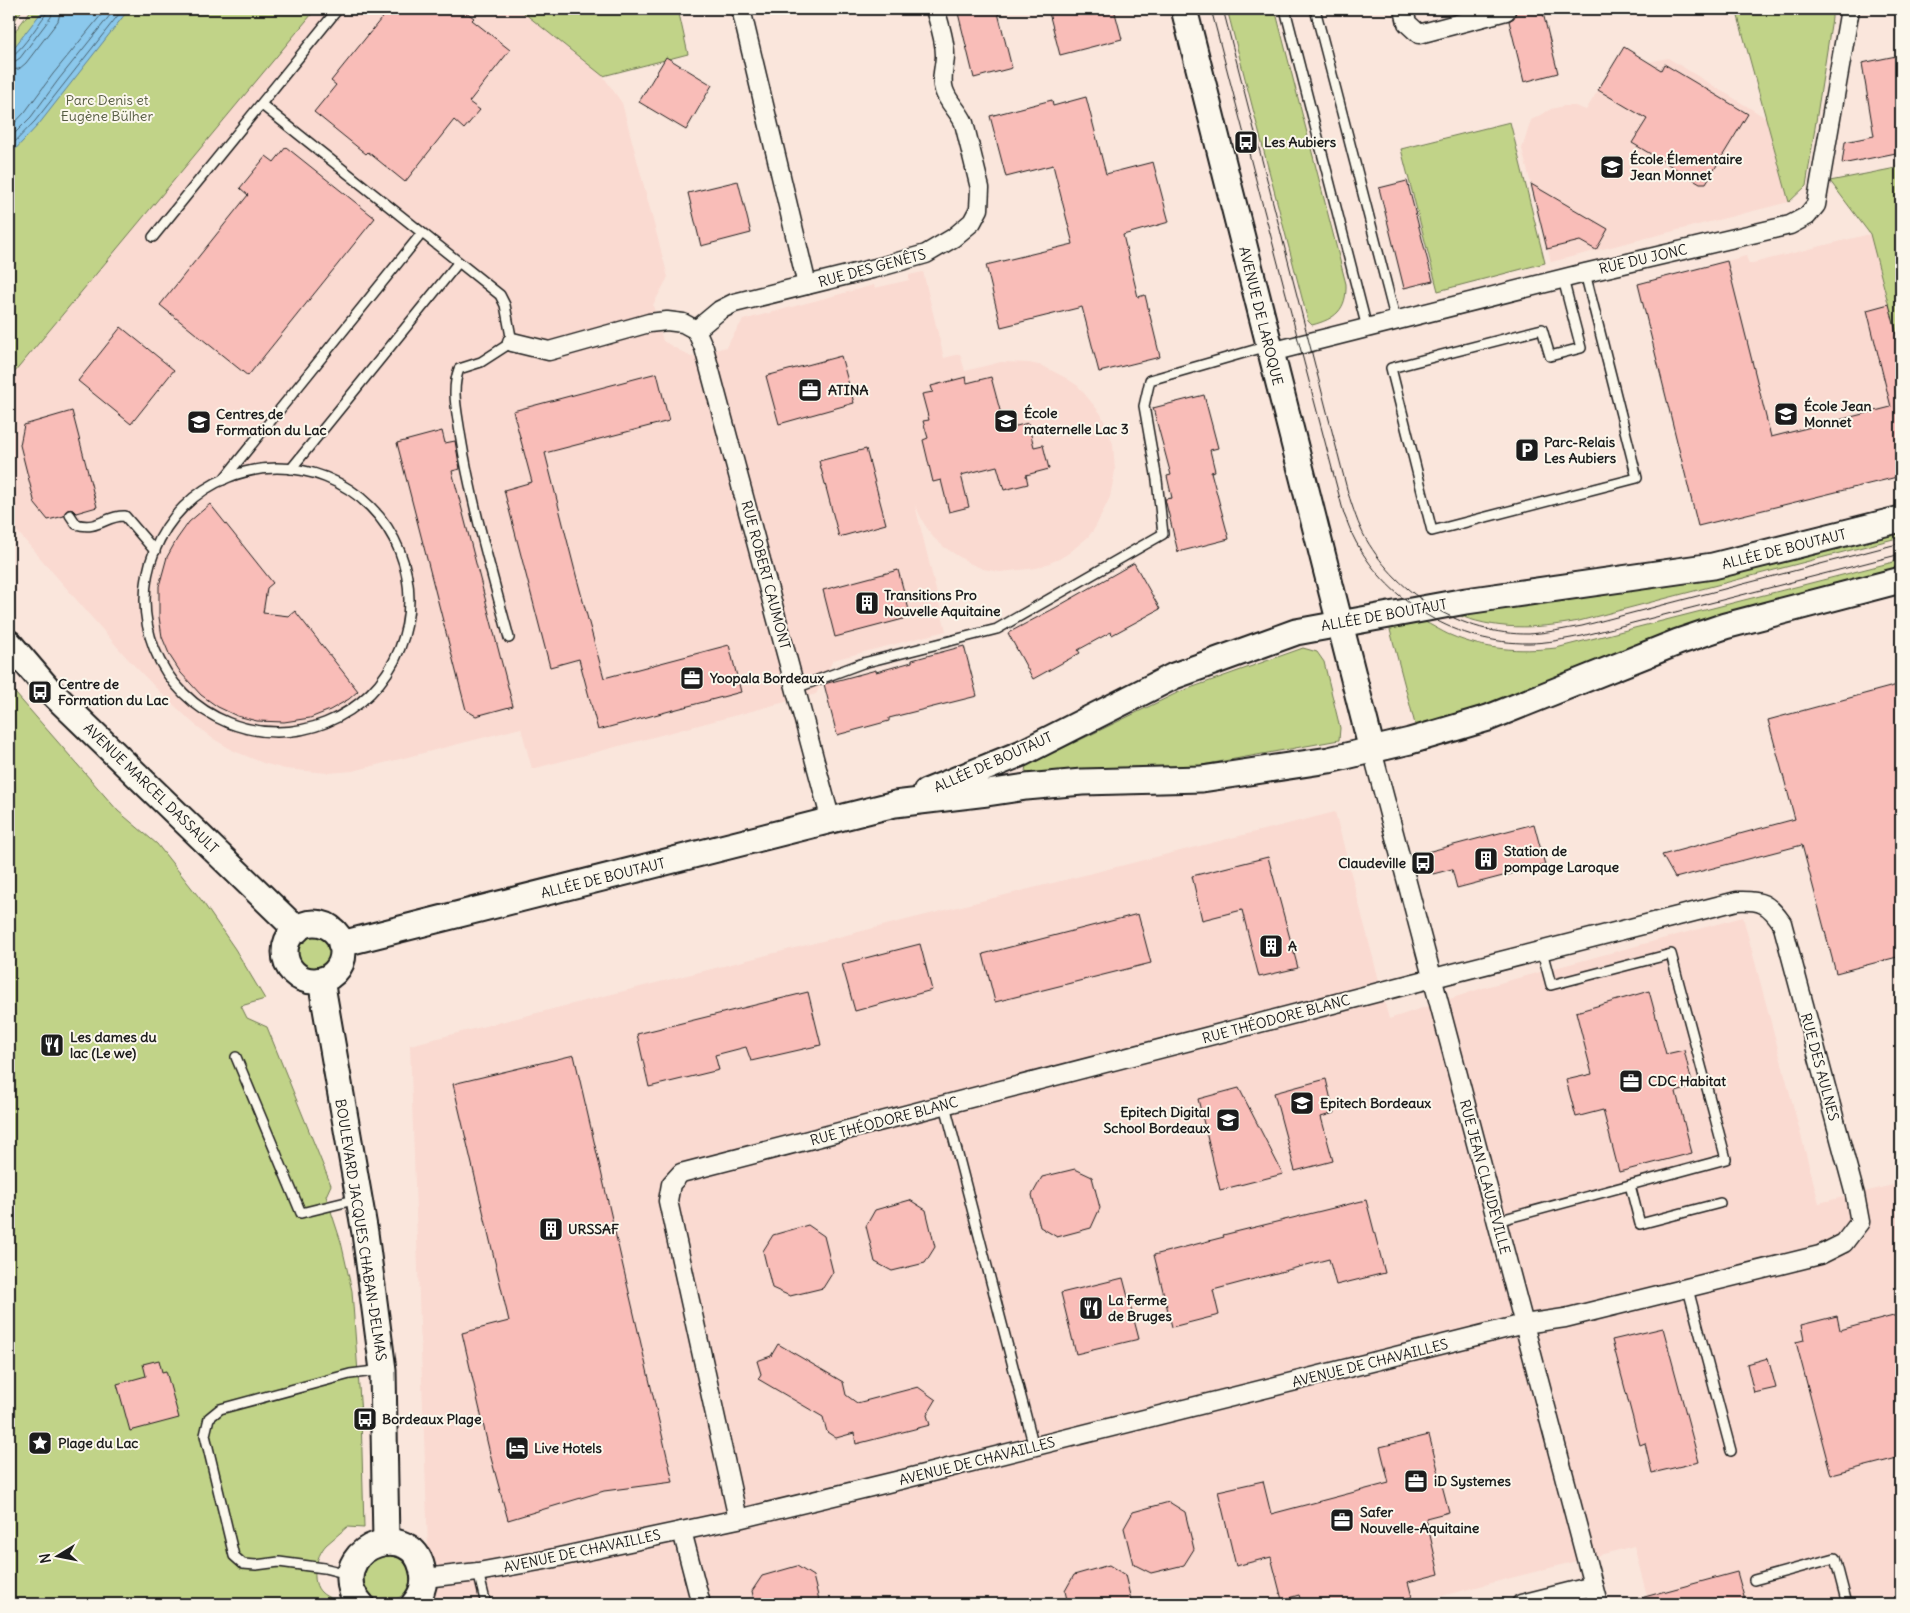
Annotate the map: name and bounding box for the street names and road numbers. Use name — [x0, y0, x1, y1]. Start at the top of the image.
street label: RUE DU JONC — [1597, 240, 1689, 278]
street label: RUE DES GENÊTS — [816, 245, 928, 291]
street label: AVENUE DE LAROQUE — [1235, 245, 1287, 387]
street label: RUE ROBERT CAUMONT — [737, 499, 795, 651]
street label: ALLÉE DE BOUTAUT — [1720, 525, 1848, 573]
street label: ALLÉE DE BOUTAUT — [1320, 595, 1448, 635]
street label: AVENUE MARCEL DASSAULT — [80, 719, 222, 857]
street label: ALLÉE DE BOUTAUT — [931, 728, 1055, 796]
street label: ALLÉE DE BOUTAUT — [539, 854, 667, 902]
street label: RUE THÉODORE BLANC — [1200, 991, 1352, 1047]
street label: RUE DES AULNES — [1797, 1011, 1843, 1123]
street label: RUE THÉODORE BLANC — [808, 1093, 960, 1149]
street label: BOULEVARD JACQUES CHABAN-DELMAS — [331, 1098, 391, 1363]
street label: RUE JEAN CLAUDEVILLE — [1456, 1098, 1514, 1256]
street label: AVENUE DE CHAVAILLES — [1290, 1335, 1450, 1391]
street label: AVENUE DE CHAVAILLES — [897, 1433, 1057, 1489]
street label: AVENUE DE CHAVAILLES — [502, 1526, 662, 1576]

